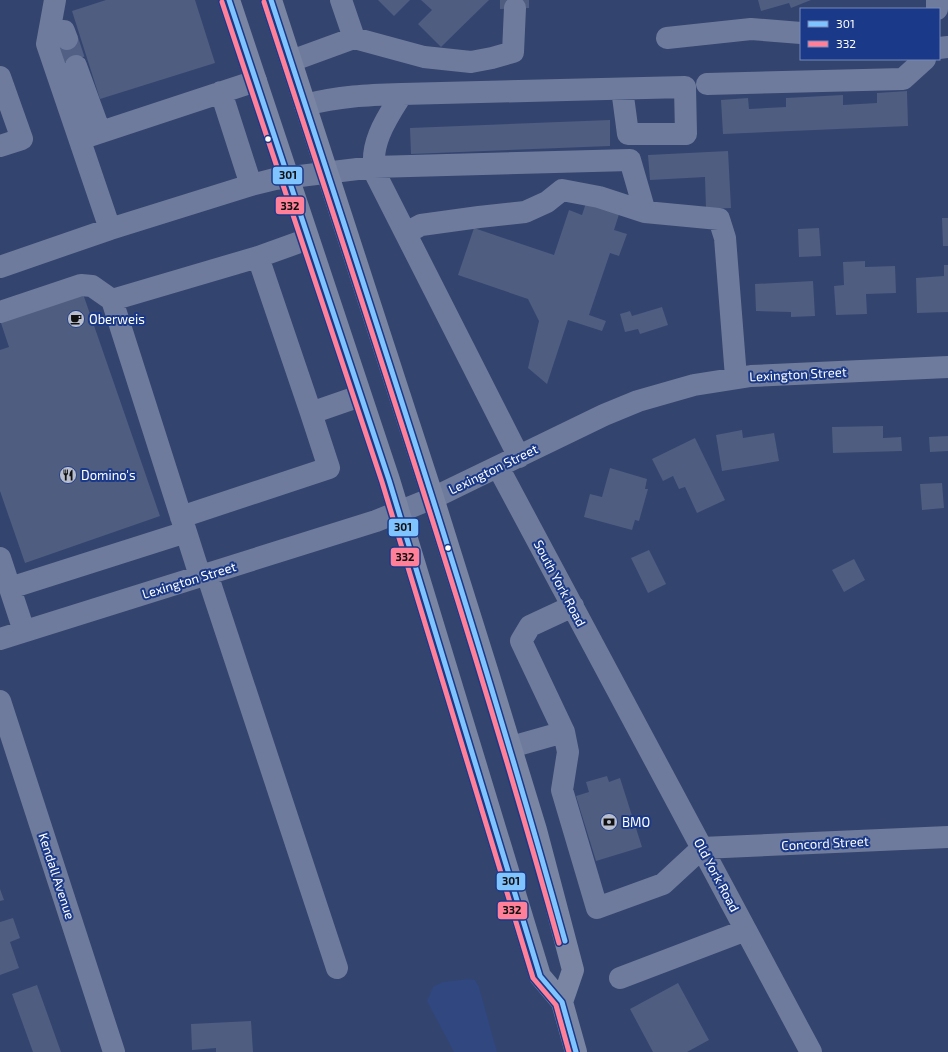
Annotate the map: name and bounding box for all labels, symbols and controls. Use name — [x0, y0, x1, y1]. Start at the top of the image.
legend — [800, 8, 940, 60]
text: 301 — [836, 16, 855, 30]
text: 332 — [836, 36, 856, 50]
unlabelled marker — [263, 134, 273, 144]
line badge: 301 — [272, 166, 303, 185]
text: 301 — [279, 168, 297, 181]
line badge: 332 — [275, 196, 305, 215]
text: 332 — [281, 199, 299, 212]
cafe icon: Oberweis — [66, 309, 86, 329]
place label: Oberweis — [89, 311, 145, 327]
street label: Lexington Street — [749, 363, 847, 385]
street label: Lexington Street — [446, 440, 540, 498]
restaurant icon: Domino's — [58, 465, 78, 485]
place label: Domino's — [81, 467, 136, 483]
line badge: 301 — [388, 518, 419, 537]
text: 301 — [394, 520, 412, 533]
street label: South York Road — [530, 537, 590, 629]
unlabelled marker — [443, 543, 453, 553]
line badge: 332 — [390, 547, 420, 567]
text: 332 — [396, 550, 414, 563]
street label: Lexington Street — [140, 558, 238, 602]
bank icon: BMO — [599, 812, 619, 832]
place label: BMO — [622, 814, 650, 830]
street label: Kendall Avenue — [35, 831, 79, 921]
street label: Concord Street — [781, 833, 869, 853]
street label: Old York Road — [691, 835, 743, 915]
line badge: 301 — [496, 872, 526, 891]
text: 301 — [502, 874, 520, 887]
line badge: 332 — [497, 901, 528, 920]
text: 332 — [503, 903, 521, 916]

